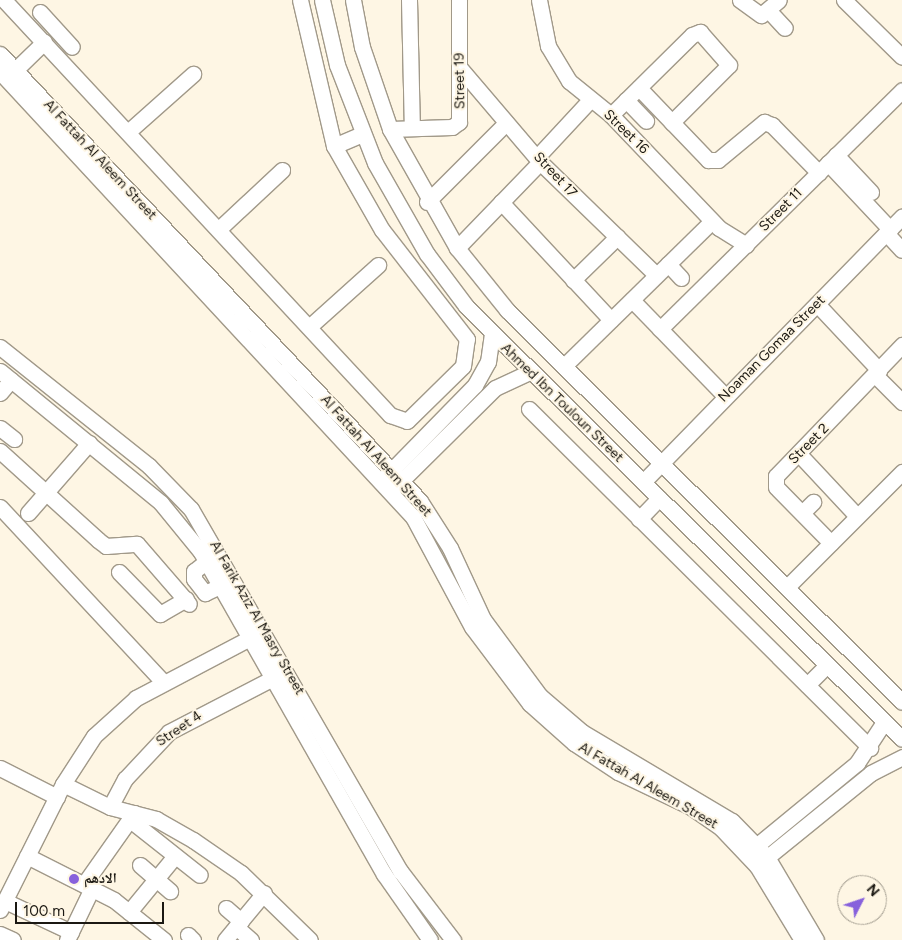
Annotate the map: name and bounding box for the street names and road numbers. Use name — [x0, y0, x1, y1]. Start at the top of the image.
street label: Street 19 — [451, 53, 469, 109]
street label: Al Fattah Al Aleem Street — [40, 96, 160, 224]
street label: Street 16 — [600, 106, 652, 158]
street label: Street 17 — [530, 149, 580, 201]
street label: Street 11 — [756, 185, 806, 235]
street label: Noaman Gomaa Street — [715, 292, 829, 406]
street label: Ahmed Ibn Touloun Street — [497, 340, 627, 466]
street label: Al Fattah Al Aleem Street — [317, 392, 435, 520]
street label: Street 2 — [785, 420, 833, 468]
street label: Al Farik Aziz Al Masry Street — [206, 538, 308, 698]
street label: Street 4 — [153, 708, 205, 750]
street label: Al Fattah Al Aleem Street — [575, 739, 721, 833]

